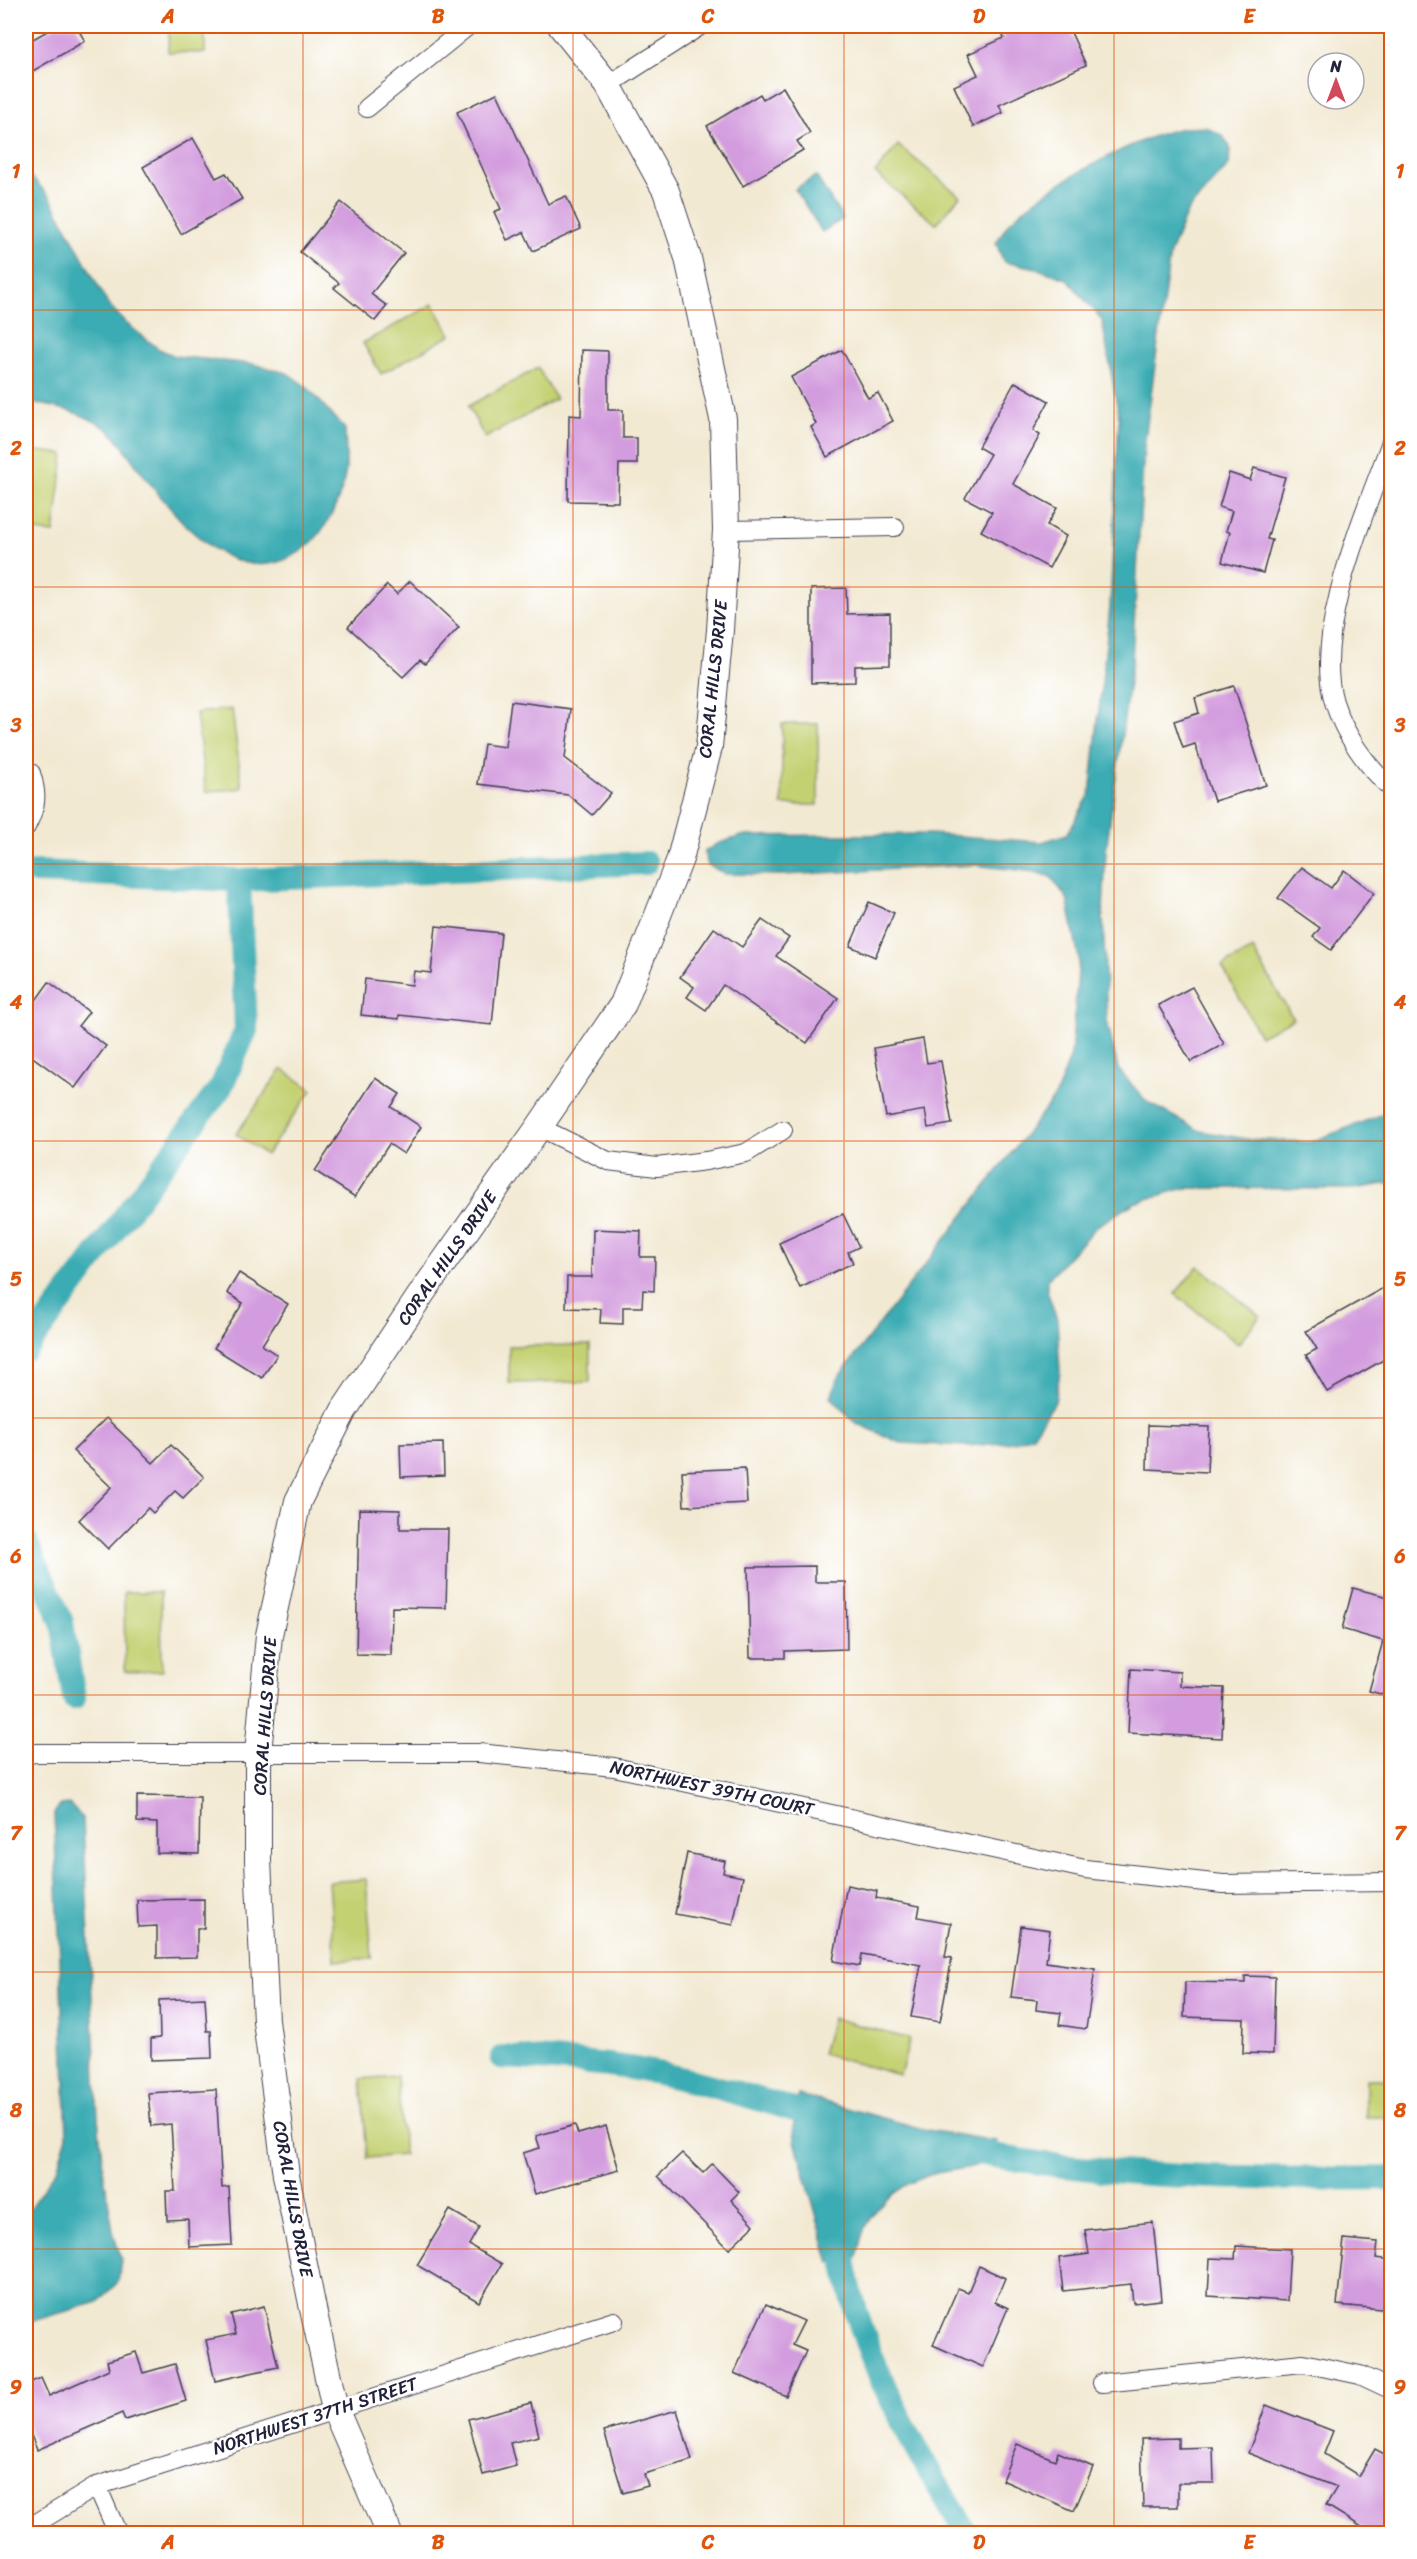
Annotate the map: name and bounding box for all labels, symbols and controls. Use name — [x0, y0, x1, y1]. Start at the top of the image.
text: A — [160, 0, 175, 34]
text: B — [432, 0, 445, 34]
text: C — [701, 0, 715, 34]
text: D — [973, 0, 986, 34]
text: E — [1243, 0, 1256, 34]
north arrow — [1306, 51, 1366, 111]
text: N — [1329, 52, 1342, 81]
text: 1 — [12, 154, 21, 189]
text: 1 — [1396, 154, 1405, 189]
text: 2 — [9, 431, 22, 466]
text: 2 — [1393, 431, 1406, 466]
street label: CORAL HILLS DRIVE — [689, 597, 737, 760]
text: 3 — [10, 708, 22, 743]
text: 3 — [1394, 708, 1406, 743]
text: 4 — [9, 985, 23, 1020]
text: 4 — [1393, 985, 1407, 1020]
street label: CORAL HILLS DRIVE — [388, 1183, 506, 1332]
text: 5 — [10, 1262, 22, 1297]
text: 5 — [1394, 1262, 1406, 1297]
text: 6 — [9, 1539, 22, 1574]
text: 6 — [1393, 1539, 1406, 1574]
street label: CORAL HILLS DRIVE — [244, 1635, 287, 1796]
street label: NORTHWEST 39TH COURT — [607, 1751, 818, 1825]
text: 7 — [10, 1816, 23, 1851]
text: 7 — [1394, 1816, 1407, 1851]
text: 8 — [9, 2093, 23, 2128]
text: 8 — [1393, 2093, 1407, 2128]
street label: CORAL HILLS DRIVE — [263, 2118, 323, 2281]
street label: NORTHWEST 37TH STREET — [208, 2367, 423, 2464]
text: 9 — [10, 2370, 22, 2405]
text: 9 — [1394, 2370, 1406, 2405]
text: A — [160, 2525, 175, 2559]
text: B — [432, 2525, 445, 2559]
text: C — [701, 2525, 715, 2559]
text: D — [973, 2525, 986, 2559]
text: E — [1243, 2525, 1256, 2559]

